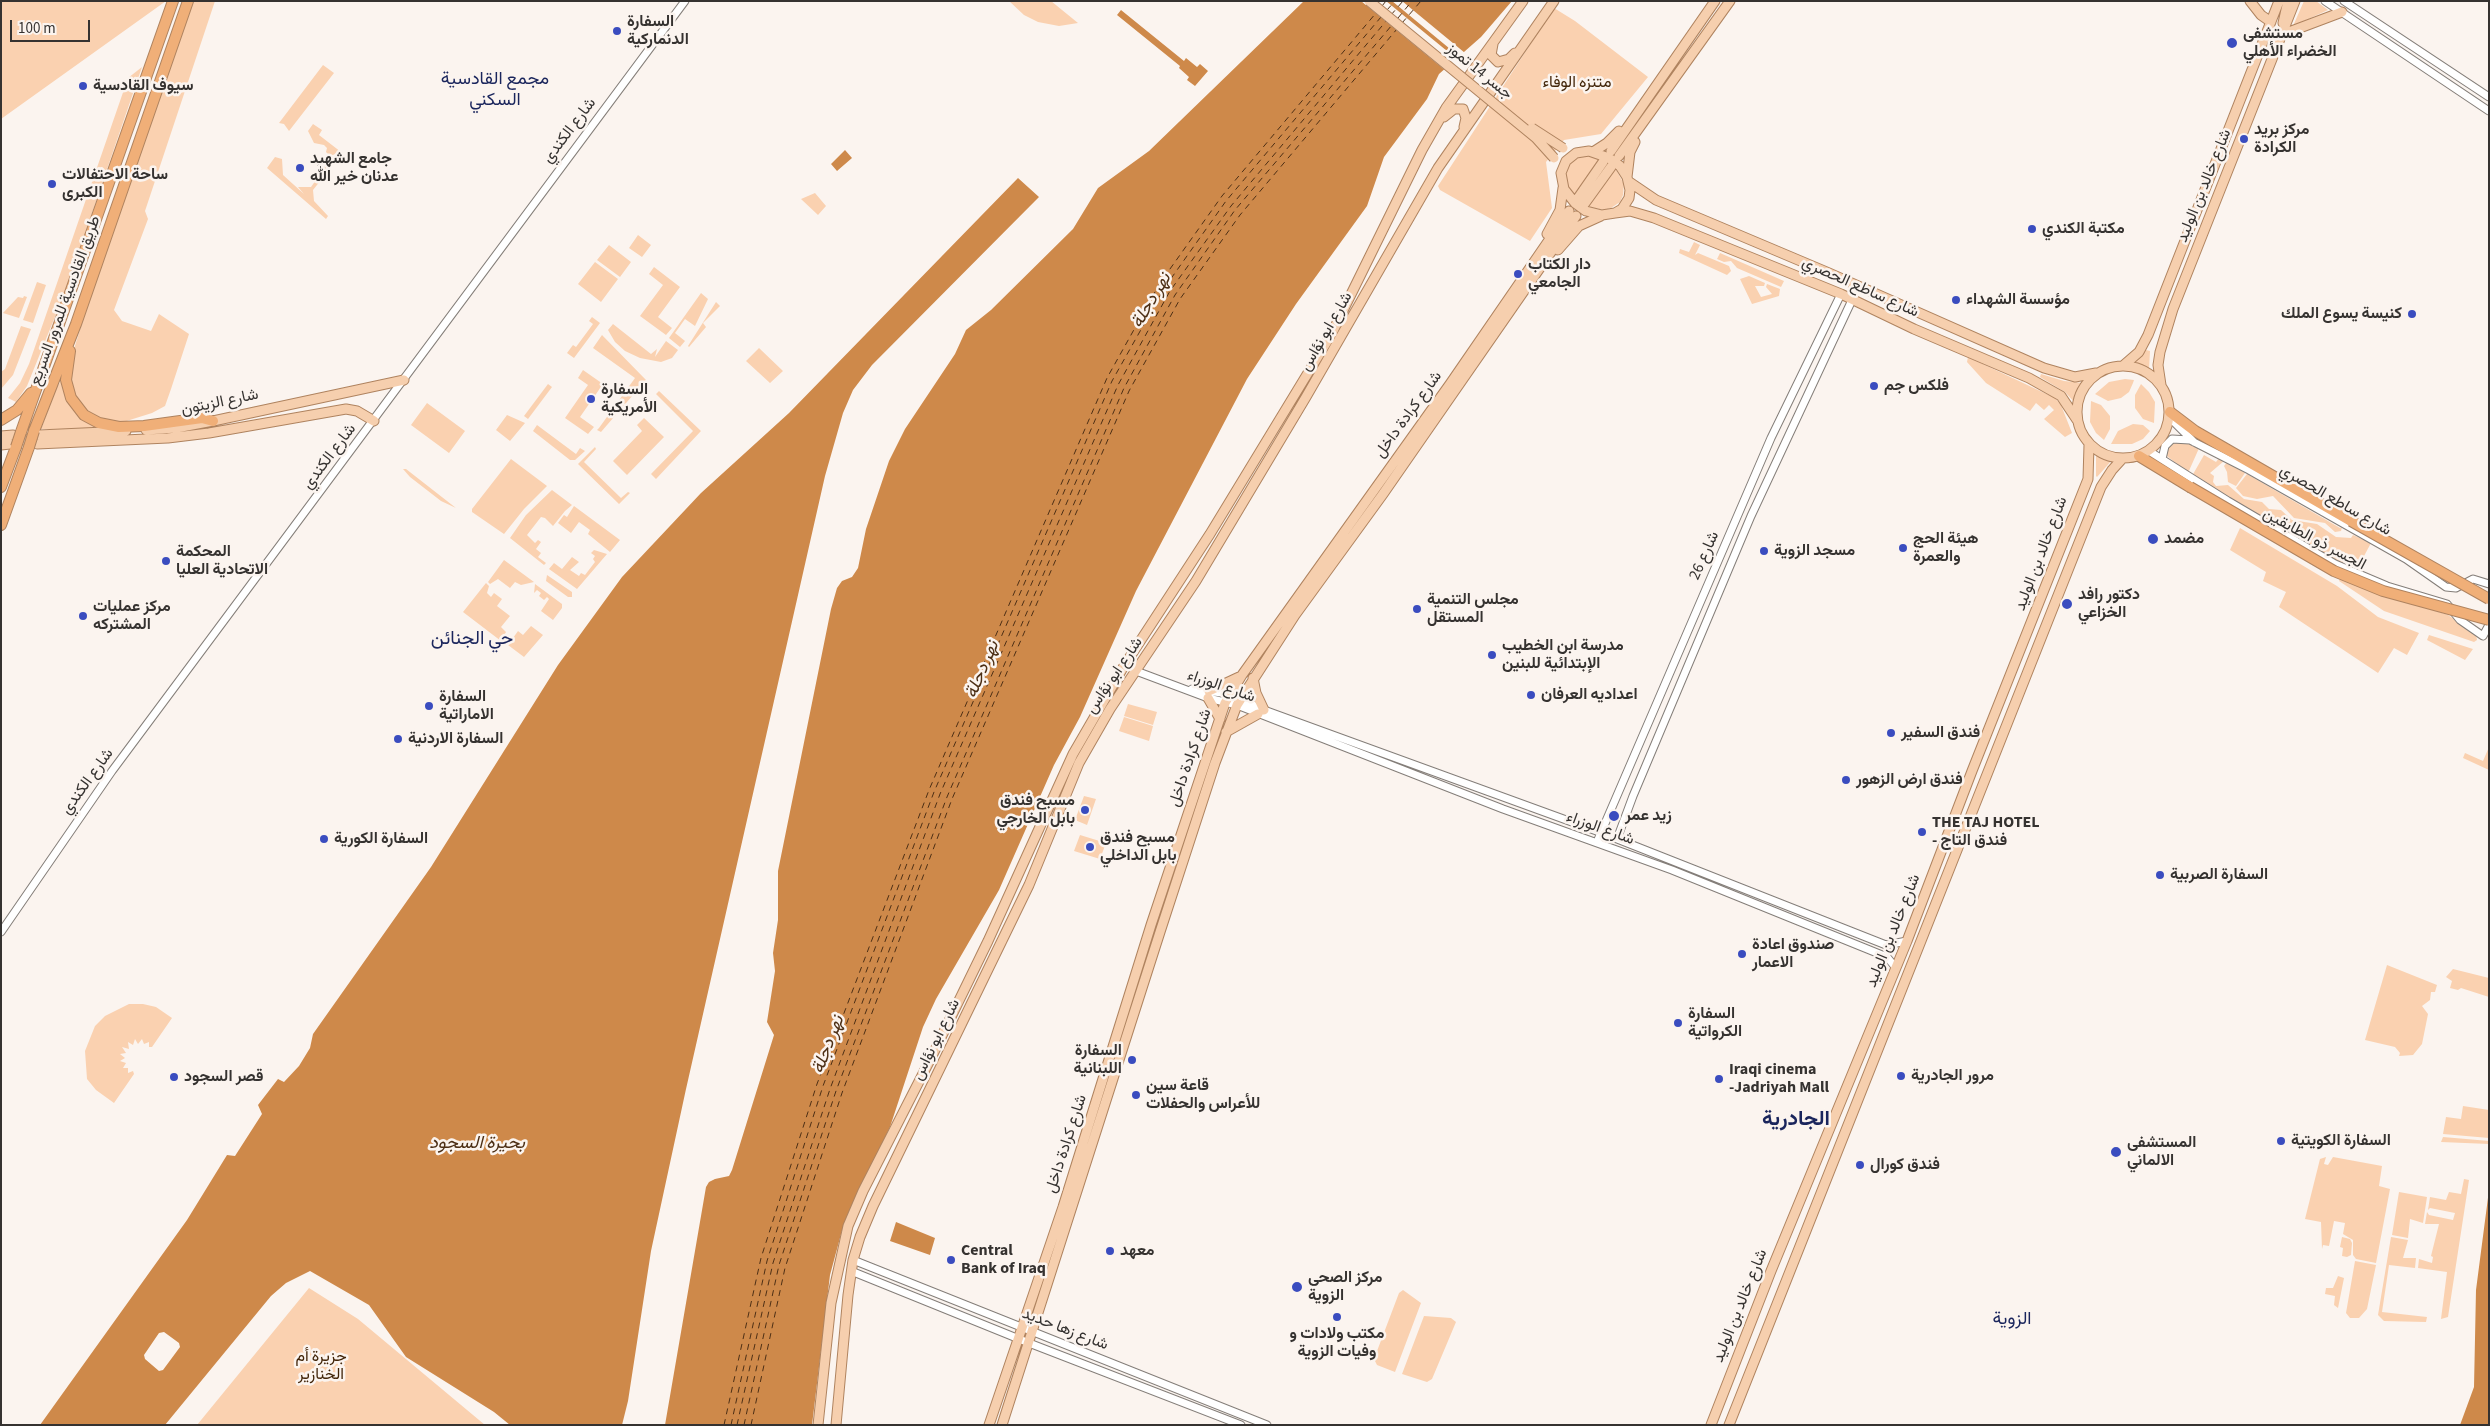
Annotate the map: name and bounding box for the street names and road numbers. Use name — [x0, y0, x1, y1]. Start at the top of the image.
street label: جسر 14 تموز — [1442, 40, 1516, 104]
street label: شارع الكندي — [539, 94, 601, 168]
street label: شارع خالد بن الوليد — [2174, 127, 2236, 245]
street label: طريق القادسية للمرور السريع — [26, 214, 106, 388]
street label: شارع ساطع الحصري — [1799, 254, 1921, 322]
street label: شارع ابو نؤاس — [1297, 289, 1357, 375]
street label: شارع كرادة داخل — [1371, 368, 1447, 462]
street label: شارع الزيتون — [180, 385, 260, 421]
street label: شارع الكندي — [299, 420, 361, 494]
street label: شارع ساطع الحصري — [2276, 461, 2394, 541]
street label: شارع خالد بن الوليد — [2011, 494, 2073, 614]
street label: الجسر ذو الطابقين — [2259, 505, 2369, 575]
street label: شارع 26 — [1686, 529, 1724, 583]
street label: شارع ابو نؤاس — [1082, 634, 1148, 718]
street label: شارع الوزراء — [1184, 666, 1258, 708]
street label: شارع كرادة داخل — [1165, 706, 1217, 810]
street label: شارع الكندي — [58, 745, 118, 819]
street label: شارع الوزراء — [1564, 808, 1636, 850]
street label: شارع خالد بن الوليد — [1863, 872, 1925, 990]
street label: شارع ابو نؤاس — [909, 996, 965, 1084]
street label: شارع كرادة داخل — [1042, 1092, 1092, 1196]
street label: شارع خالد بن الوليد — [1710, 1247, 1772, 1365]
street label: شارع زها حديد — [1019, 1305, 1111, 1355]

